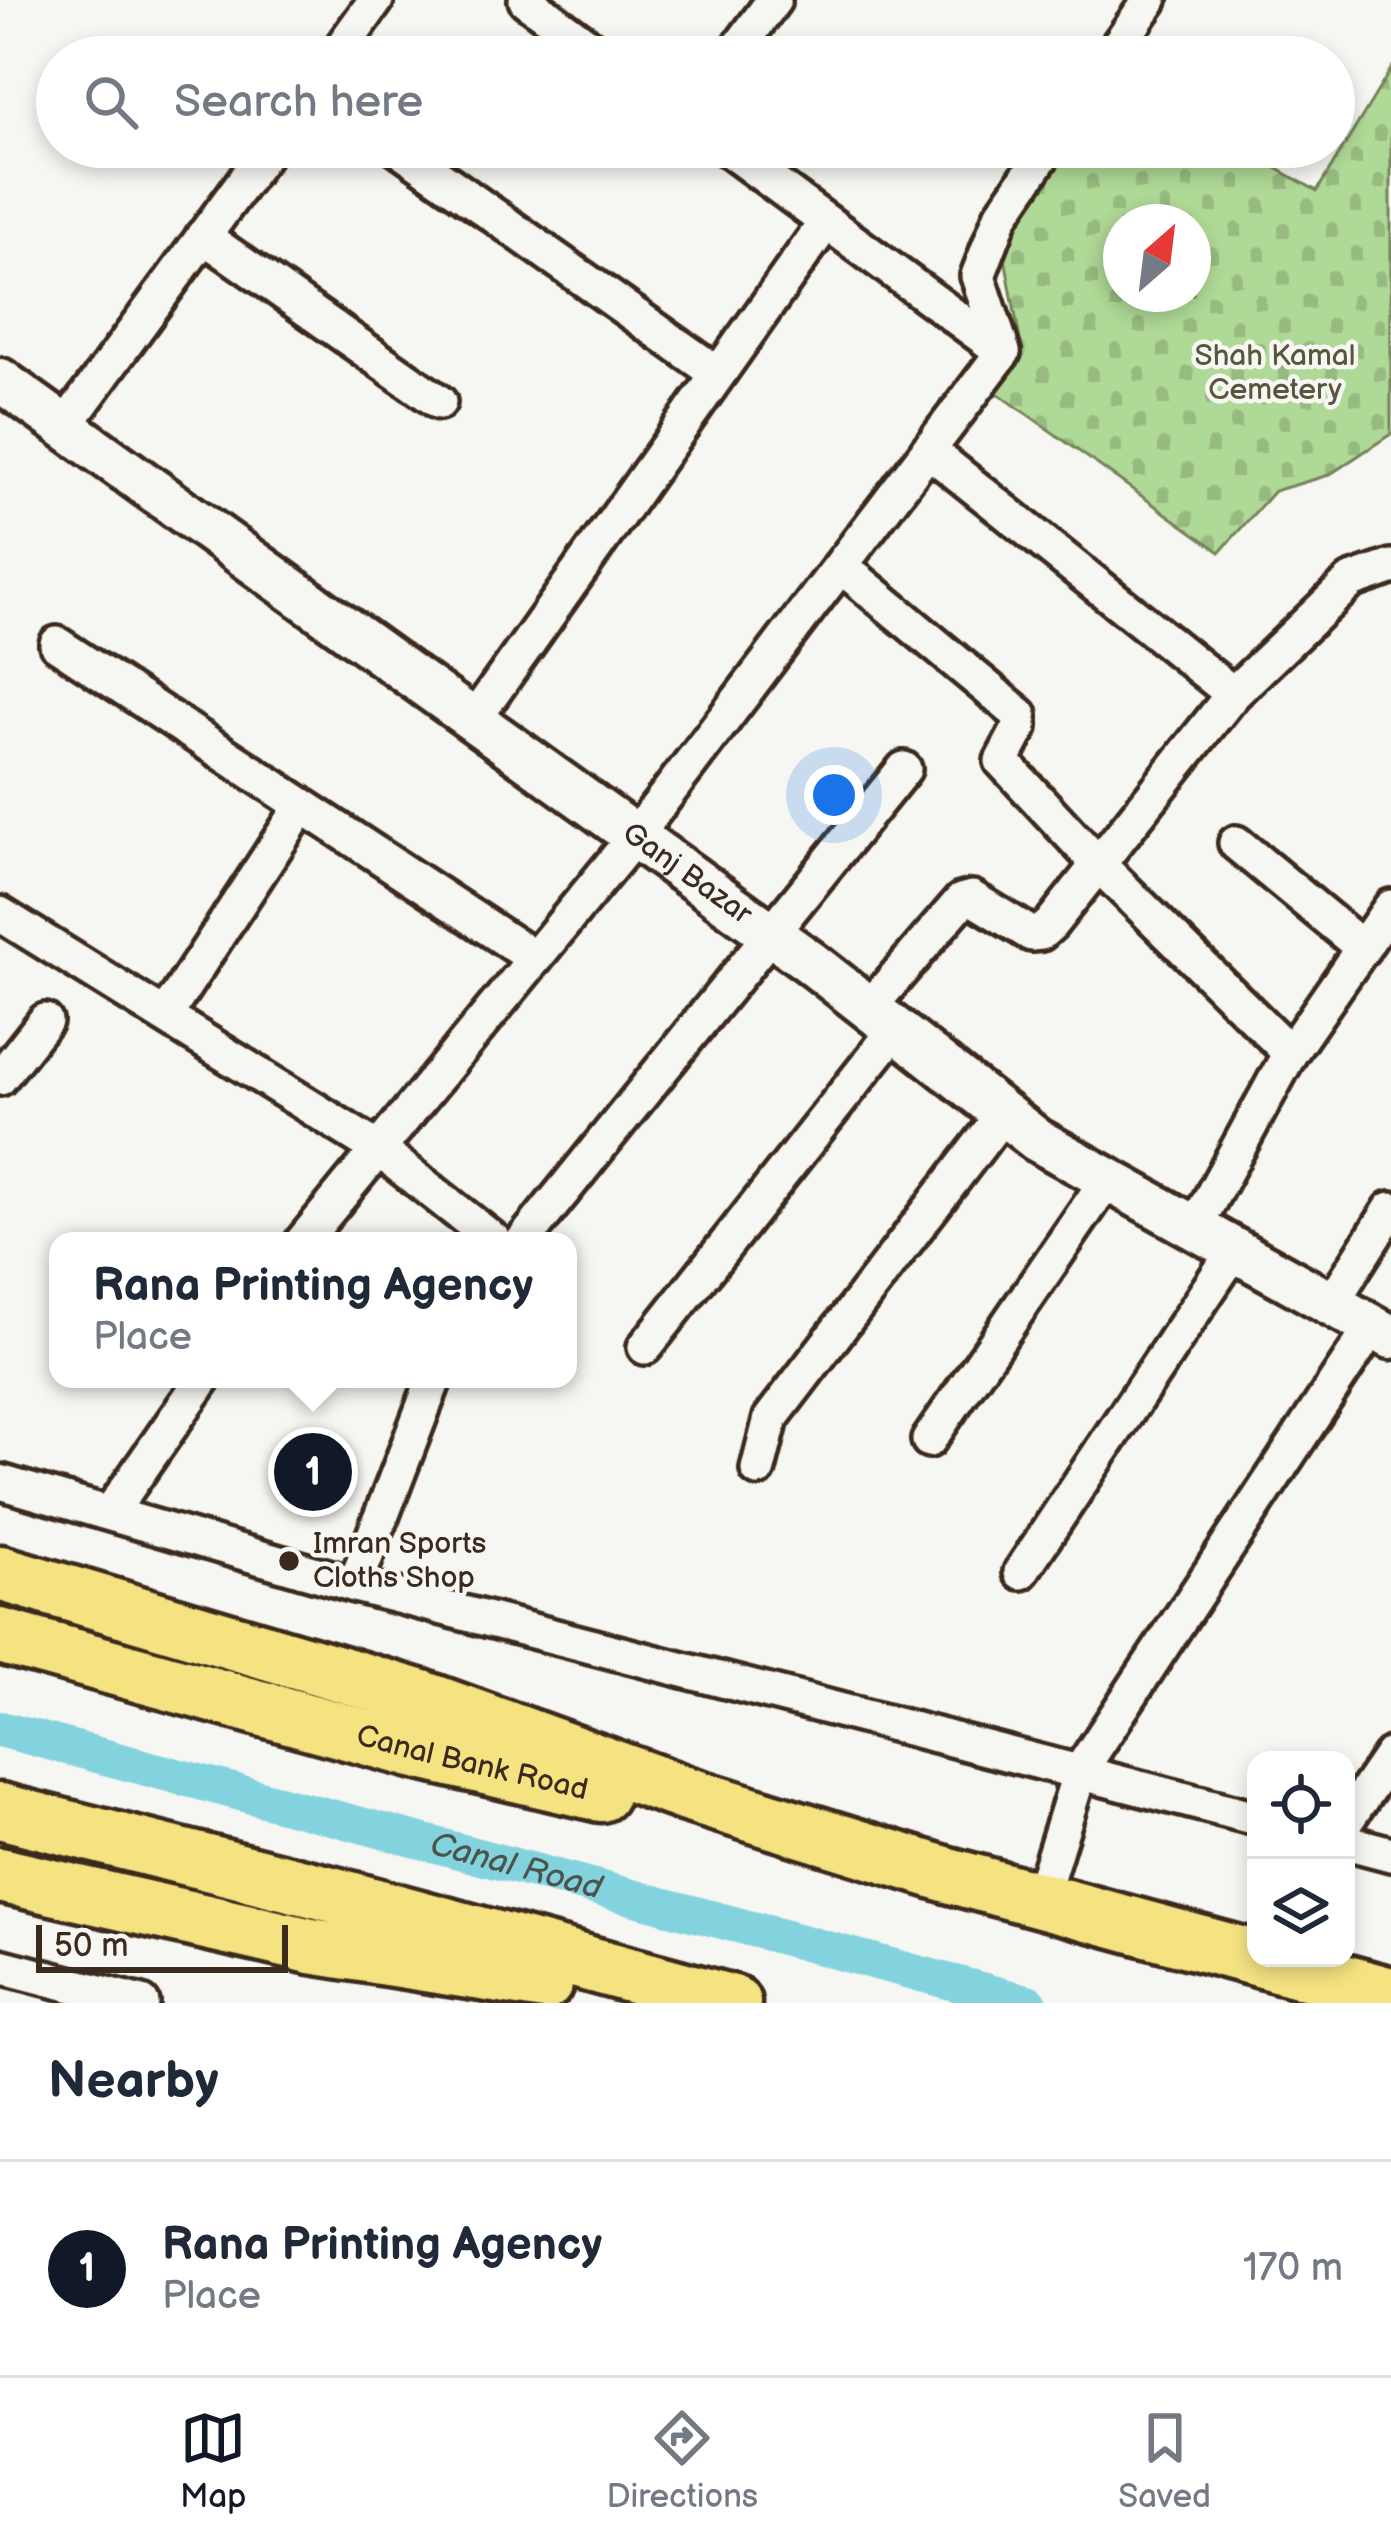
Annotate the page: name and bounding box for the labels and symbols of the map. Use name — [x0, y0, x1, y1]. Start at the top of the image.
north arrow — [1103, 204, 1211, 312]
park label: Shah Kamal Cemetery — [1195, 338, 1355, 408]
your location — [804, 765, 864, 825]
street label: Ganj Bazar — [615, 815, 760, 933]
pin: 1 — [274, 1427, 352, 1517]
place label: Imran Sports Cloths Shop — [313, 1526, 486, 1596]
marker: Imran Sports Cloths Shop — [276, 1548, 302, 1574]
street label: Canal Bank Road — [352, 1717, 591, 1808]
water label: Canal Road — [426, 1824, 607, 1909]
scale bar — [36, 1919, 288, 1972]

